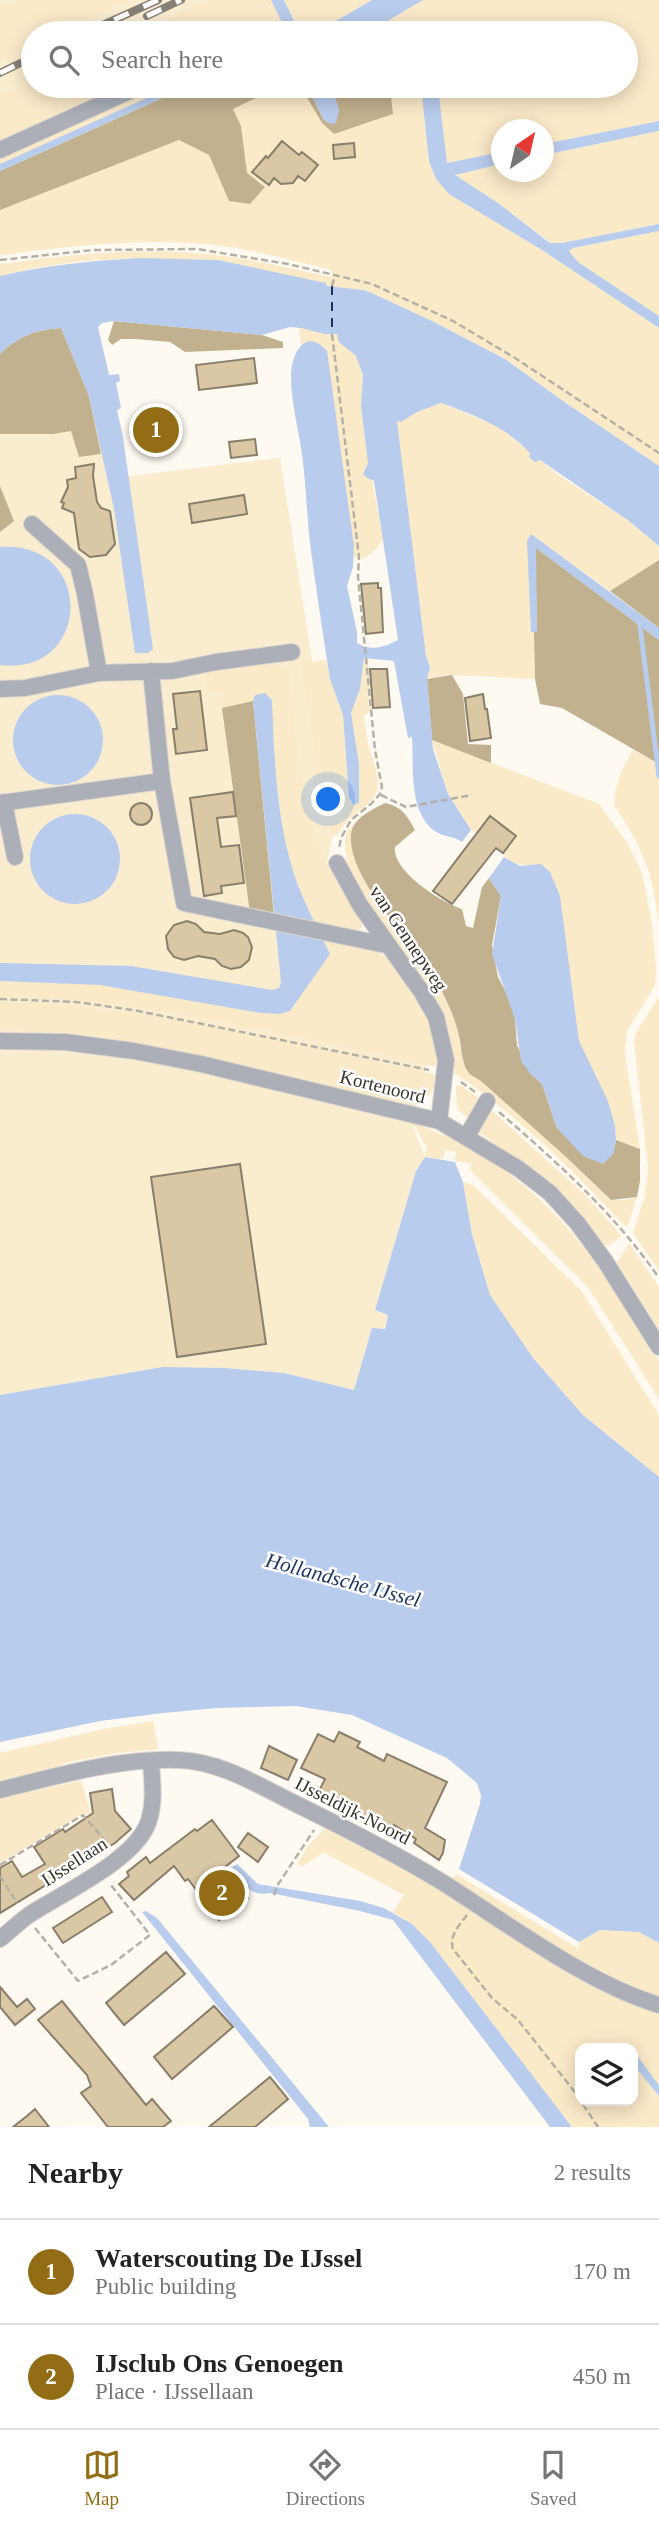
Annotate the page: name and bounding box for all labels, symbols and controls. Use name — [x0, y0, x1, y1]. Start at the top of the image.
search box — [21, 21, 638, 98]
icon: search — [45, 41, 83, 79]
text: Search here — [101, 45, 223, 74]
north arrow — [491, 119, 554, 182]
pin: 1 — [133, 404, 179, 456]
your location — [311, 782, 345, 816]
street label: van Gennepweg — [366, 881, 452, 996]
street label: Kortenoord — [338, 1066, 428, 1107]
water label: Hollandsche IJssel — [262, 1548, 423, 1612]
street label: IJsseldijk-Noord — [292, 1772, 414, 1849]
street label: IJssellaan — [38, 1832, 111, 1890]
pin: 2 — [199, 1867, 245, 1919]
map controls — [575, 2043, 638, 2106]
button: layers — [575, 2043, 638, 2106]
text: Nearby — [28, 2156, 123, 2189]
text: 2 results — [554, 2160, 631, 2185]
text: Waterscouting De IJssel — [95, 2244, 362, 2273]
text: 1 — [45, 2259, 57, 2284]
text: 170 m — [573, 2259, 631, 2284]
text: Public building — [95, 2274, 236, 2299]
text: IJsclub Ons Genoegen — [95, 2349, 344, 2378]
text: 2 — [45, 2364, 57, 2389]
text: 450 m — [573, 2364, 631, 2389]
text: Place · IJssellaan — [95, 2379, 253, 2404]
tab: Map — [83, 2446, 121, 2510]
tab: Directions — [286, 2446, 365, 2510]
tab: Saved — [530, 2446, 576, 2510]

